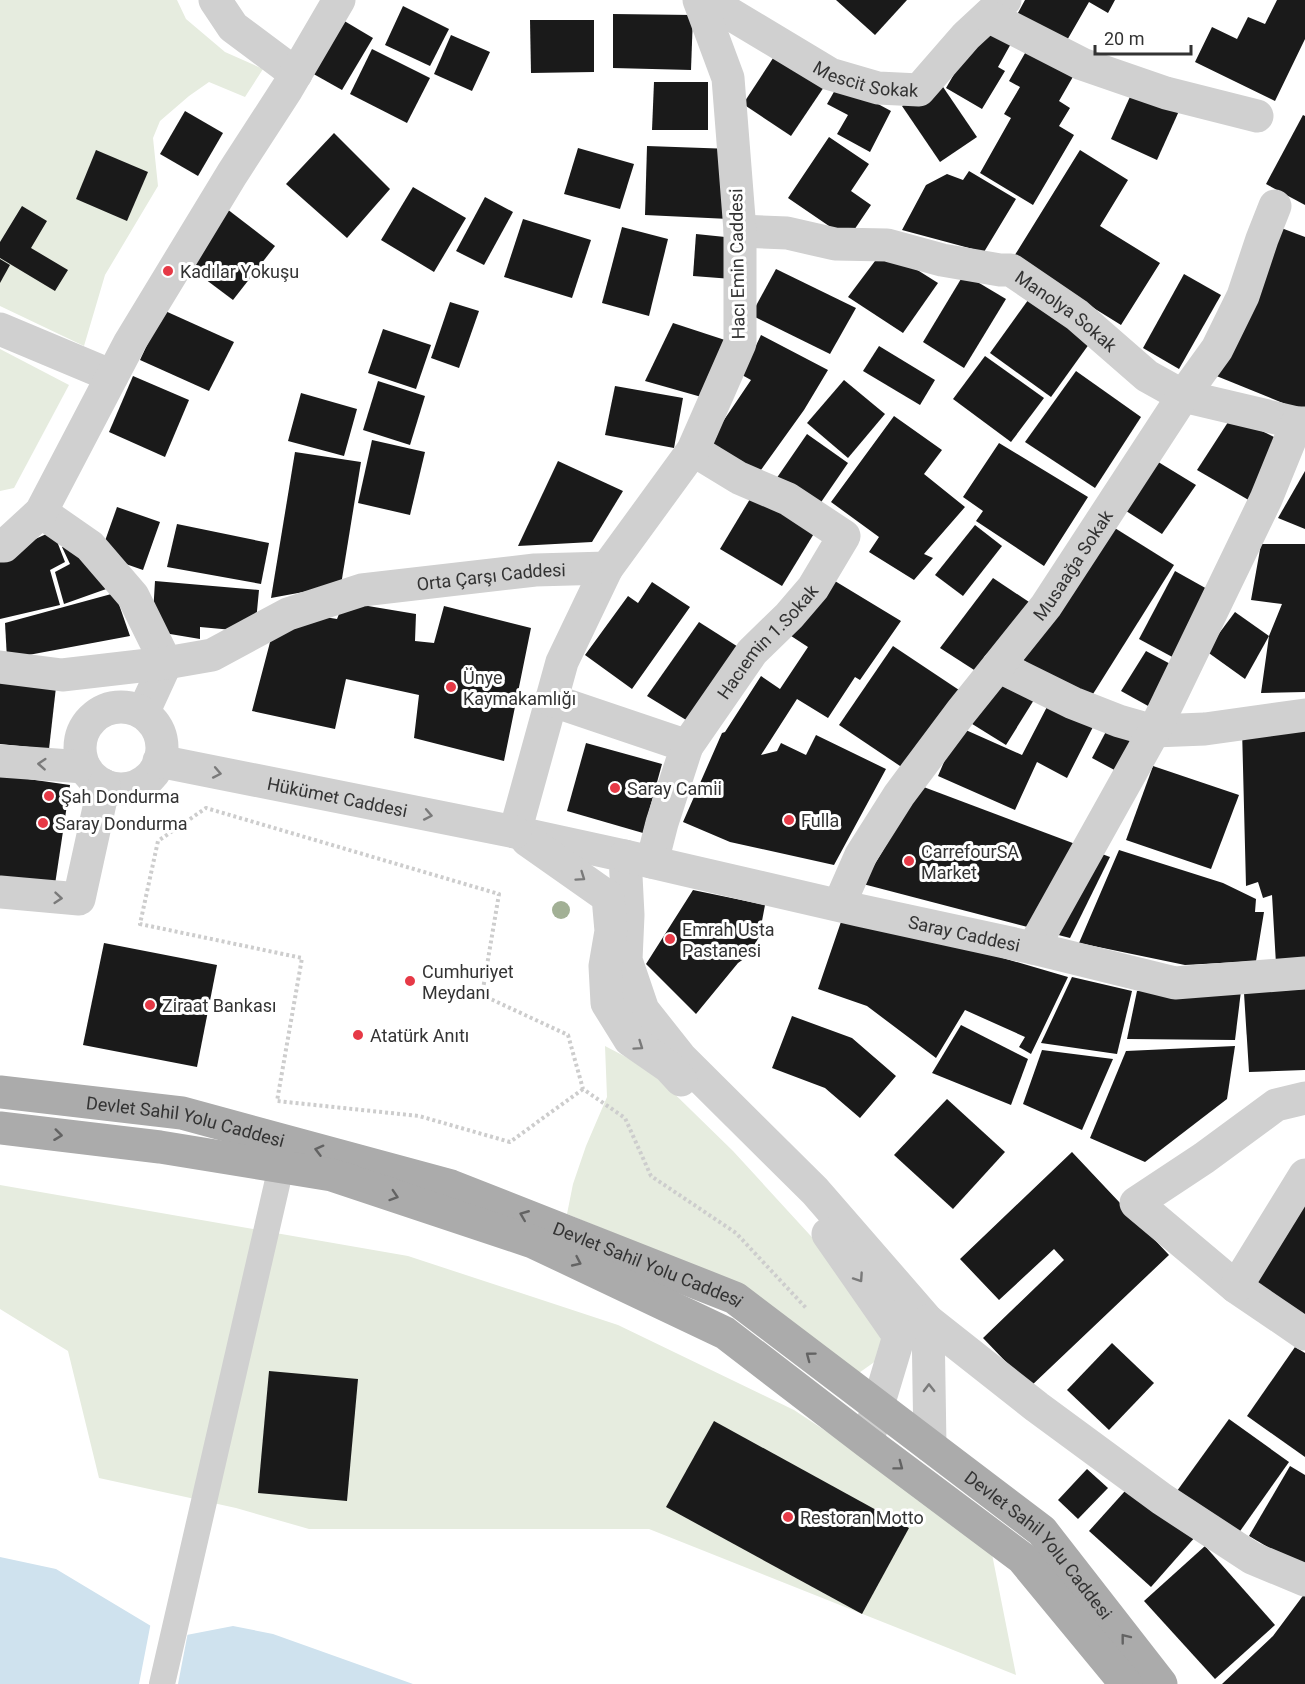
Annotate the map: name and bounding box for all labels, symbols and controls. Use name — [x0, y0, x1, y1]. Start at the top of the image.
scale bar — [1095, 18, 1191, 56]
text: 20 m — [1104, 28, 1144, 49]
street label: Mescit Sokak — [810, 56, 920, 100]
street label: Hacı Emin Caddesi — [725, 188, 749, 340]
place label: Kadılar Yokuşu — [180, 261, 299, 282]
marker: Kadılar Yokuşu — [161, 264, 175, 278]
street label: Manolya Sokak — [1012, 266, 1122, 356]
street label: Musaağa Sokak — [1028, 505, 1117, 624]
street label: Orta Çarşı Caddesi — [415, 559, 566, 594]
street label: Hacıemin 1.Sokak — [712, 579, 823, 703]
place label: Ünye Kaymakamlığı — [463, 667, 576, 709]
marker: Ünye Kaymakamlığı — [444, 680, 458, 694]
one-way arrow — [38, 758, 47, 771]
one-way arrow — [211, 766, 221, 779]
street label: Hükümet Caddesi — [266, 772, 409, 821]
place label: Saray Camii — [627, 778, 722, 799]
marker: Saray Camii — [608, 781, 622, 795]
place label: Şah Dondurma — [61, 786, 180, 807]
marker: Şah Dondurma — [42, 789, 56, 803]
one-way arrow — [423, 808, 433, 821]
place label: Fulla — [801, 810, 839, 831]
place label: Saray Dondurma — [55, 813, 188, 834]
marker: Fulla — [782, 813, 796, 827]
marker: Saray Dondurma — [36, 816, 50, 830]
place label: CarrefourSA Market — [921, 841, 1019, 883]
marker: CarrefourSA Market — [902, 854, 916, 868]
one-way arrow — [574, 870, 585, 881]
one-way arrow — [54, 891, 63, 904]
street label: Saray Caddesi — [906, 911, 1022, 955]
place label: Emrah Usta Pastanesi — [682, 919, 775, 961]
marker: Emrah Usta Pastanesi — [663, 932, 677, 946]
place label: Cumhuriyet Meydanı — [422, 961, 514, 1003]
marker: Cumhuriyet Meydanı — [403, 974, 417, 988]
place label: Ziraat Bankası — [162, 995, 276, 1016]
marker: Ziraat Bankası — [143, 998, 157, 1012]
place label: Atatürk Anıtı — [370, 1025, 469, 1046]
marker: Atatürk Anıtı — [351, 1028, 365, 1042]
one-way arrow — [632, 1039, 643, 1050]
street label: Devlet Sahil Yolu Caddesi — [85, 1092, 287, 1151]
one-way arrow — [54, 1128, 63, 1141]
one-way arrow — [314, 1145, 324, 1157]
one-way arrow — [388, 1188, 399, 1201]
one-way arrow — [519, 1210, 530, 1222]
street label: Devlet Sahil Yolu Caddesi — [550, 1217, 748, 1311]
one-way arrow — [570, 1255, 581, 1267]
one-way arrow — [852, 1271, 863, 1282]
one-way arrow — [806, 1352, 817, 1363]
one-way arrow — [923, 1383, 935, 1392]
one-way arrow — [893, 1459, 904, 1470]
street label: Devlet Sahil Yolu Caddesi — [961, 1466, 1117, 1623]
place label: Restoran Motto — [800, 1507, 924, 1528]
marker: Restoran Motto — [781, 1510, 795, 1524]
one-way arrow — [1121, 1634, 1132, 1645]

